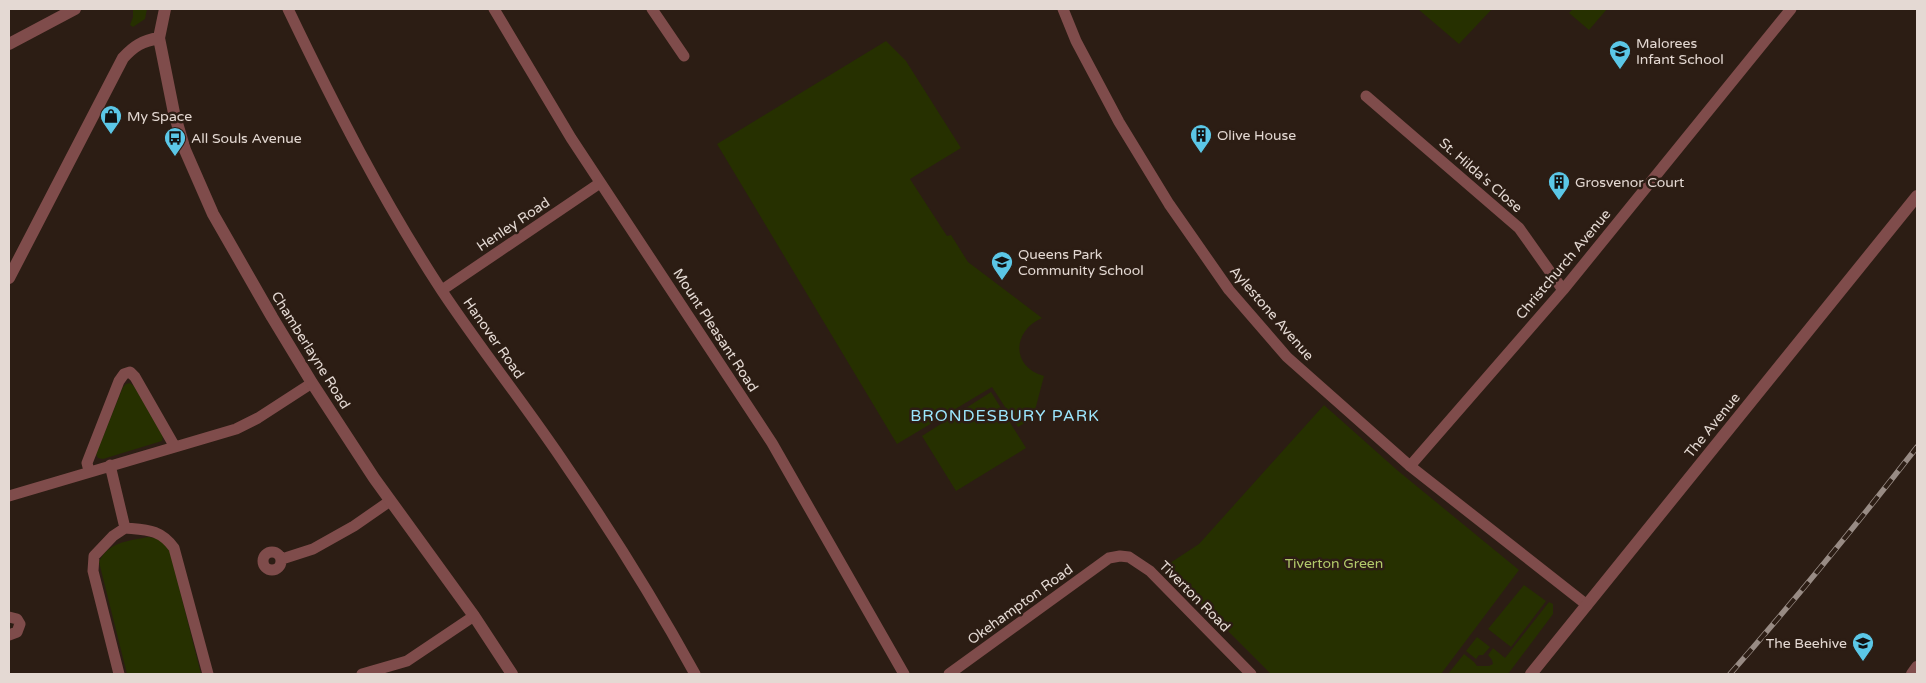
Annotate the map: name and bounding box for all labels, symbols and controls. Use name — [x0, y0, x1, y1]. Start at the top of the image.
place label: Malorees Infant School — [1636, 35, 1724, 68]
school or university icon: Malorees Infant School — [1608, 39, 1632, 70]
shop icon: My Space — [99, 104, 123, 135]
place label: My Space — [127, 108, 192, 125]
building icon: Olive House — [1189, 123, 1213, 154]
bus stop icon: All Souls Avenue — [163, 126, 187, 157]
place label: Olive House — [1217, 127, 1296, 144]
place label: All Souls Avenue — [191, 130, 302, 147]
street label: St. Hilda's Close — [1436, 135, 1526, 216]
building icon: Grosvenor Court — [1547, 170, 1571, 201]
place label: Grosvenor Court — [1575, 174, 1685, 191]
street label: Henley Road — [473, 194, 553, 255]
street label: Christchurch Avenue — [1512, 206, 1614, 323]
place label: Queens Park Community School — [1018, 246, 1144, 279]
school or university icon: Queens Park Community School — [990, 250, 1014, 281]
street label: Aylestone Avenue — [1226, 263, 1317, 364]
street label: Mount Pleasant Road — [669, 265, 762, 395]
street label: Chamberlayne Road — [268, 288, 354, 412]
street label: Hanover Road — [459, 295, 528, 382]
street label: The Avenue — [1681, 389, 1744, 461]
district label: BRONDESBURY PARK — [910, 406, 1100, 426]
park label: Tiverton Green — [1285, 555, 1383, 572]
street label: Tiverton Road — [1156, 557, 1234, 635]
street label: Okehampton Road — [964, 561, 1076, 648]
school or university icon: The Beehive — [1851, 631, 1875, 662]
place label: The Beehive — [1766, 635, 1847, 652]

